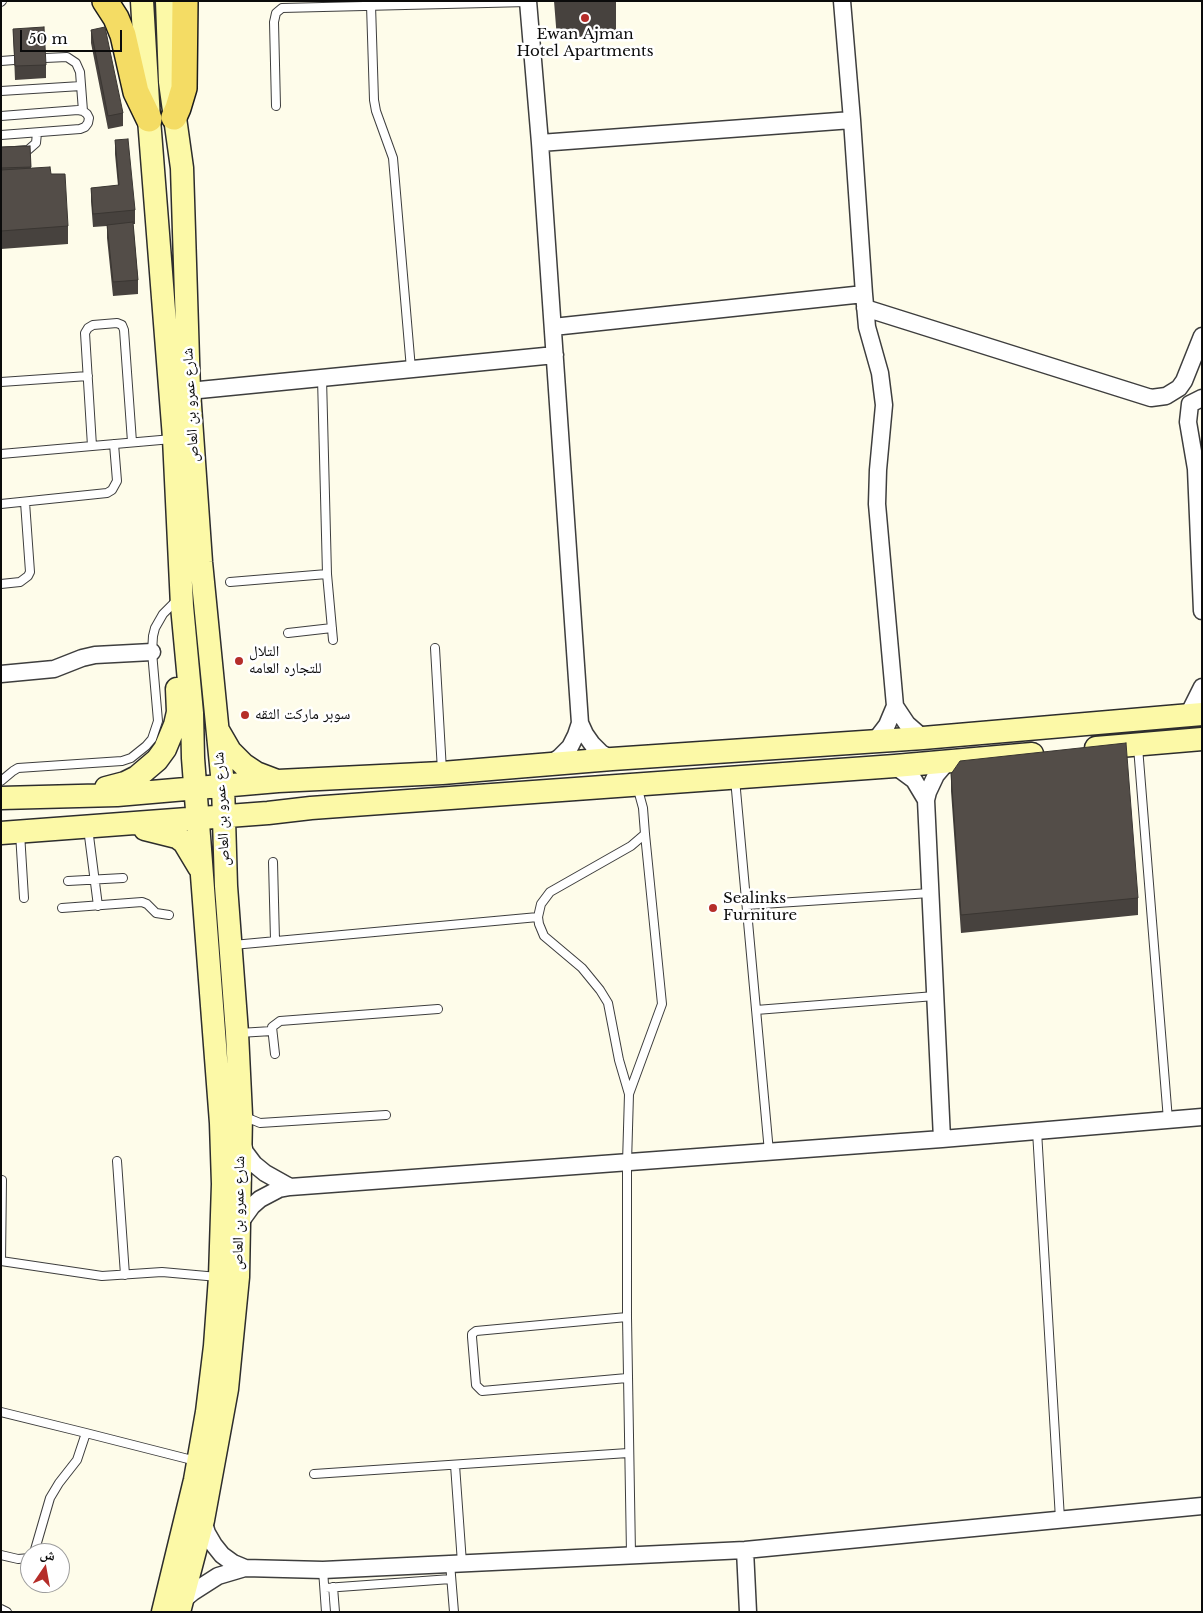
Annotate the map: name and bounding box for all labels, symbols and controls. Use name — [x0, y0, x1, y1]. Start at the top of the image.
marker: Ewan Ajman Hotel Apartments — [579, 12, 591, 24]
scale bar — [22, 20, 125, 52]
place label: Ewan Ajman Hotel Apartments — [516, 26, 654, 61]
text: 50 m — [28, 29, 68, 48]
street label: شارع عمرو بن العاص — [179, 347, 203, 463]
place label: التلال للتجاره العامه — [249, 643, 322, 678]
marker: التلال للتجاره العامه — [233, 655, 245, 667]
place label: سوبر ماركت الثقه — [255, 706, 350, 724]
marker: سوبر ماركت الثقه — [239, 709, 251, 721]
street label: شارع عمرو بن العاص — [210, 751, 234, 867]
place label: Sealinks Furniture — [723, 890, 797, 925]
marker: Sealinks Furniture — [707, 902, 719, 914]
street label: شارع عمرو بن العاص — [229, 1156, 249, 1270]
north arrow — [20, 1543, 70, 1593]
text: ش — [39, 1544, 57, 1565]

